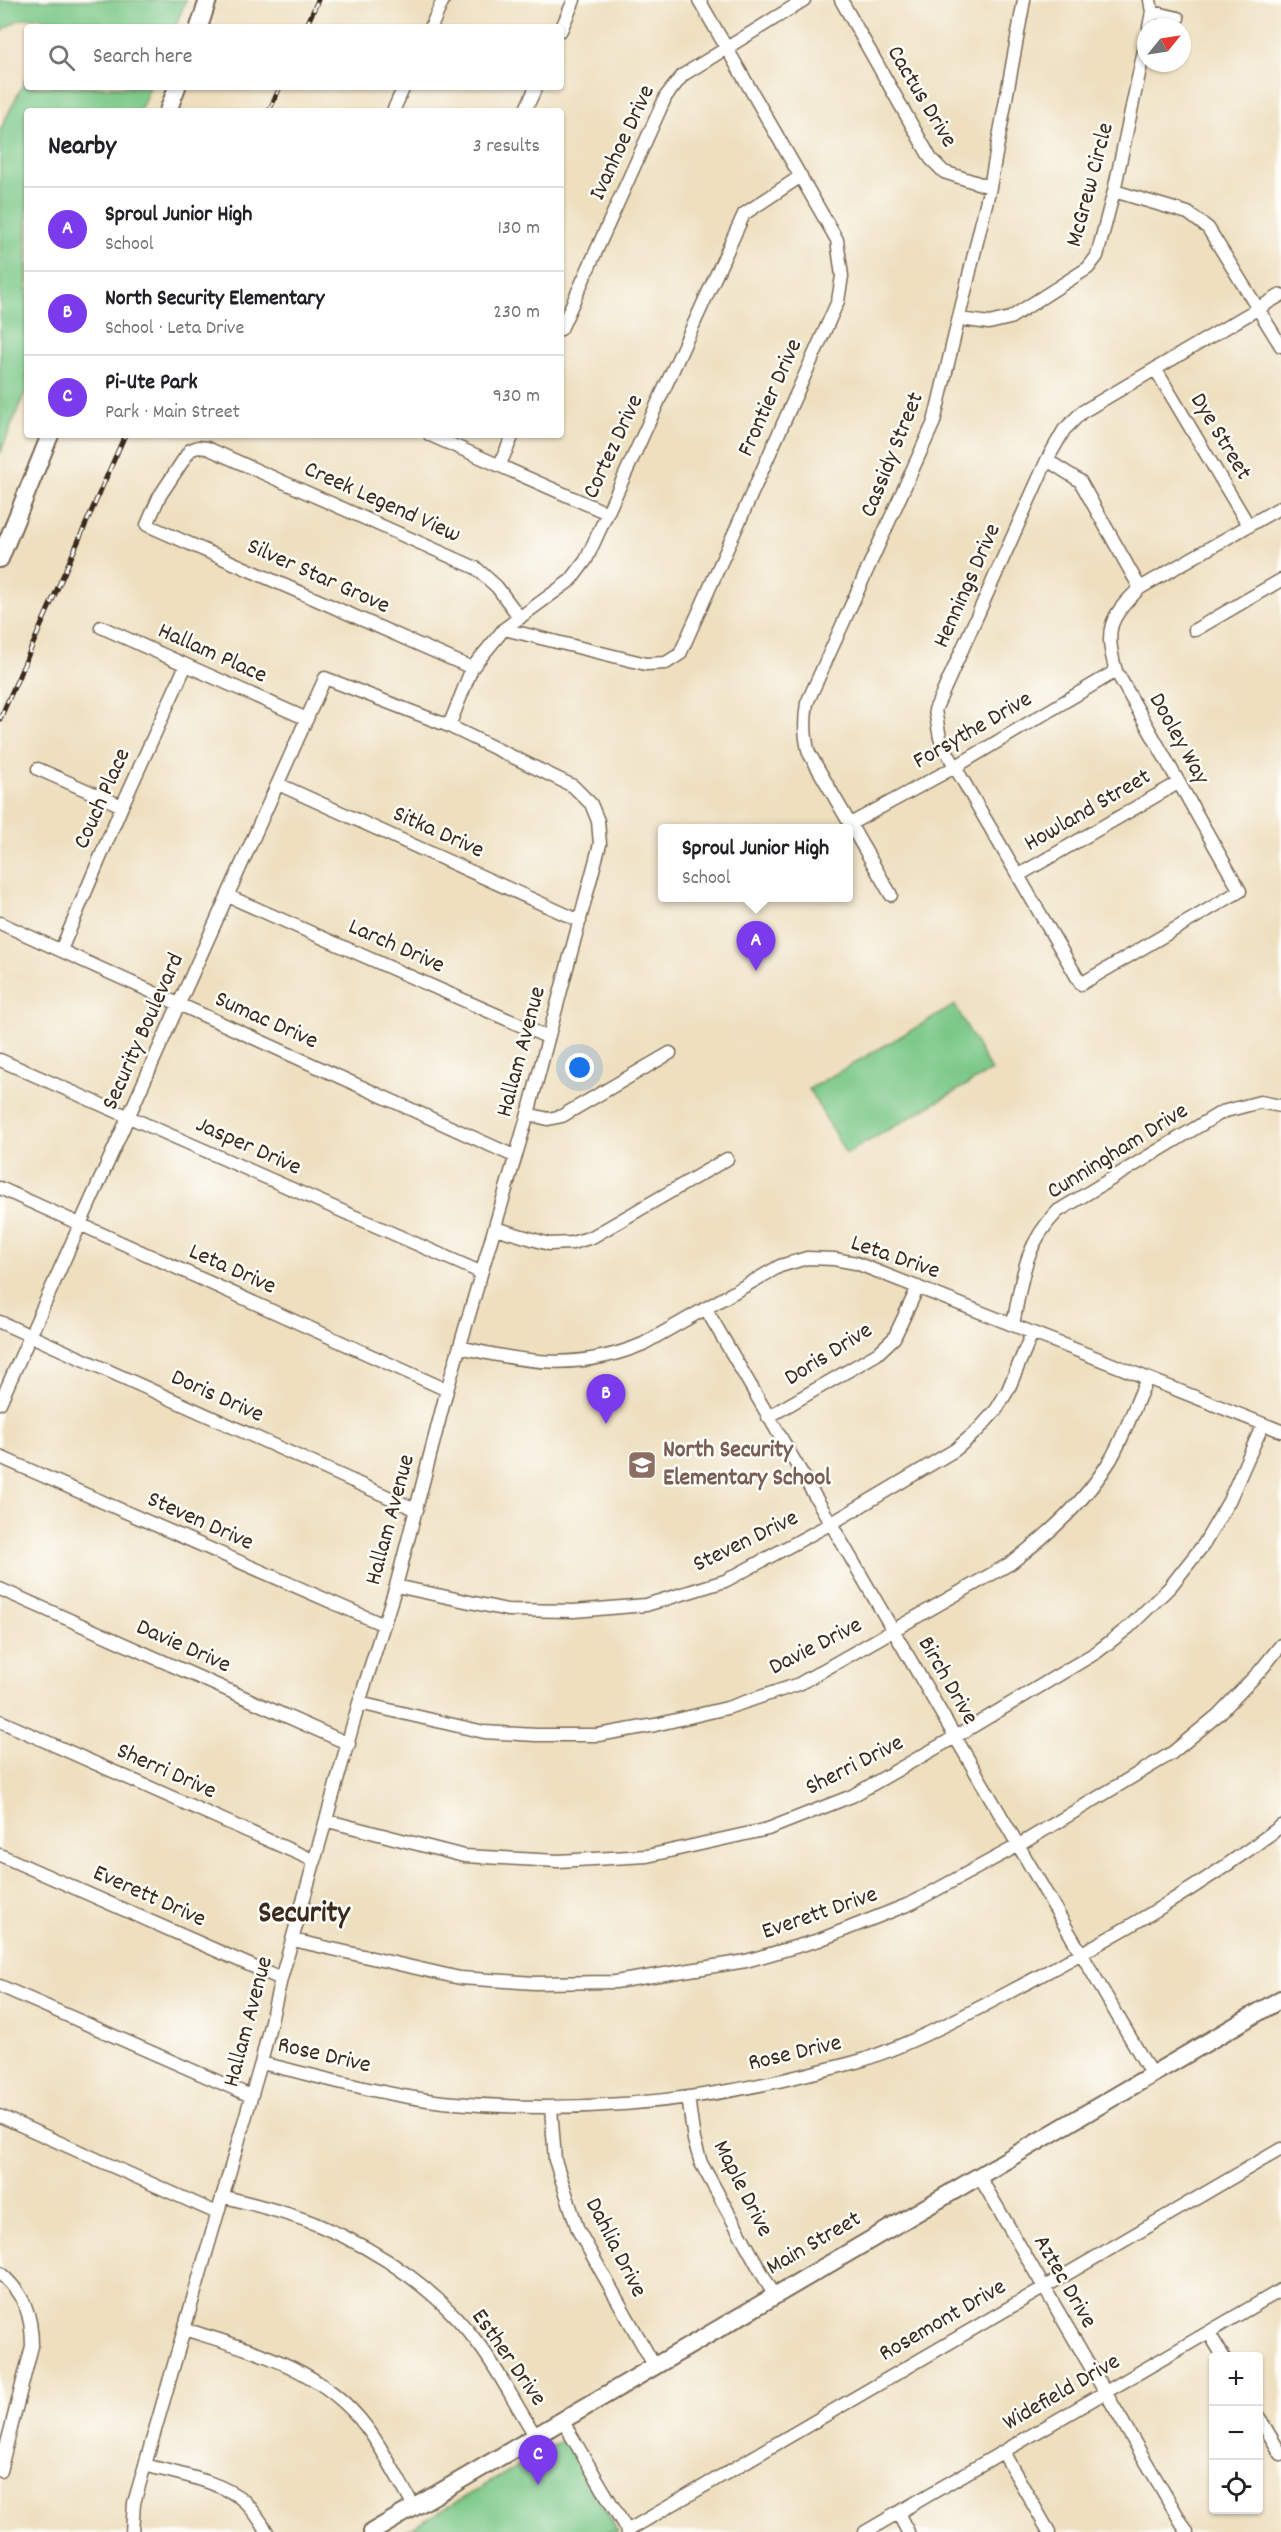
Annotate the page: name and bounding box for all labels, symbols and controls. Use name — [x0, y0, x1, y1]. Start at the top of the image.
north arrow — [1137, 18, 1191, 72]
search box — [24, 24, 564, 90]
street label: Cactus Drive — [877, 39, 965, 155]
icon: search — [45, 41, 78, 74]
text: Search here — [93, 42, 192, 73]
street label: Ivanhoe Drive — [581, 80, 665, 206]
street label: McGrew Circle — [1058, 119, 1124, 251]
text: Nearby — [48, 129, 116, 166]
text: 3 results — [473, 133, 540, 161]
text: Sproul Junior High — [105, 200, 252, 231]
text: A — [62, 215, 73, 243]
text: 130 m — [498, 215, 540, 243]
text: School — [105, 231, 154, 259]
text: North Security Elementary — [105, 284, 324, 315]
text: B — [63, 299, 72, 327]
text: 230 m — [493, 299, 540, 327]
text: School · Leta Drive — [105, 315, 244, 343]
street label: Frontier Drive — [730, 334, 812, 462]
text: Pi-Ute Park — [105, 368, 197, 399]
text: C — [63, 383, 72, 411]
text: 930 m — [493, 383, 540, 411]
street label: Cassidy Street — [852, 387, 934, 523]
street label: Dye Street — [1181, 387, 1259, 487]
street label: Cortez Drive — [575, 389, 653, 505]
text: Park · Main Street — [105, 399, 240, 427]
street label: Creek Legend View — [298, 453, 466, 553]
street label: Hennings Drive — [925, 518, 1011, 654]
street label: Silver Star Grove — [241, 530, 395, 624]
street label: Hallam Place — [152, 615, 272, 693]
street label: Forsythe Drive — [907, 683, 1039, 779]
street label: Dooley Way — [1139, 687, 1218, 792]
street label: Couch Place — [66, 743, 140, 855]
street label: Howland Street — [1018, 761, 1158, 861]
street label: Sitka Drive — [387, 798, 489, 868]
popup — [658, 824, 853, 902]
text: Sproul Junior High — [682, 834, 829, 865]
text: School — [682, 865, 730, 893]
street label: Larch Drive — [342, 911, 450, 983]
pin: A — [736, 922, 776, 971]
street label: Security Boulevard — [94, 948, 194, 1116]
street label: Sumac Drive — [209, 983, 323, 1059]
street label: Hallam Avenue — [488, 983, 556, 1121]
your location — [565, 1053, 594, 1082]
street label: Cunningham Drive — [1041, 1095, 1195, 1209]
street label: Jasper Drive — [190, 1109, 306, 1185]
street label: Leta Drive — [846, 1227, 944, 1289]
street label: Leta Drive — [183, 1236, 281, 1304]
street label: Doris Drive — [778, 1315, 880, 1395]
street label: Doris Drive — [165, 1361, 269, 1433]
pin: B — [586, 1374, 626, 1424]
place label: North Security Elementary School — [663, 1434, 831, 1496]
school or university icon: North Security Elementary School — [626, 1449, 658, 1481]
street label: Hallam Avenue — [357, 1451, 425, 1589]
street label: Steven Drive — [141, 1483, 259, 1561]
street label: Steven Drive — [688, 1502, 804, 1582]
street label: Davie Drive — [764, 1609, 868, 1685]
street label: Davie Drive — [130, 1611, 236, 1683]
street label: Birch Drive — [908, 1630, 986, 1732]
street label: Sherri Drive — [800, 1727, 910, 1805]
street label: Sherri Drive — [111, 1735, 221, 1809]
street label: Everett Drive — [87, 1857, 211, 1937]
street label: Everett Drive — [758, 1878, 882, 1950]
district label: Security — [258, 1894, 351, 1937]
street label: Hallam Avenue — [215, 1953, 283, 2091]
street label: Rose Drive — [745, 2027, 845, 2081]
street label: Rose Drive — [274, 2029, 374, 2083]
street label: Maple Drive — [703, 2135, 781, 2243]
street label: Dahlia Drive — [575, 2192, 655, 2304]
street label: Main Street — [760, 2203, 868, 2285]
street label: Aztec Drive — [1024, 2229, 1104, 2335]
street label: Rosemont Drive — [873, 2271, 1013, 2371]
street label: Esther Drive — [462, 2302, 554, 2414]
street label: Widefield Drive — [997, 2346, 1127, 2440]
map controls — [1209, 2352, 1263, 2514]
button: + — [1209, 2352, 1263, 2406]
button: − — [1209, 2406, 1263, 2460]
pin: C — [518, 2436, 558, 2485]
button: locate — [1209, 2460, 1263, 2514]

